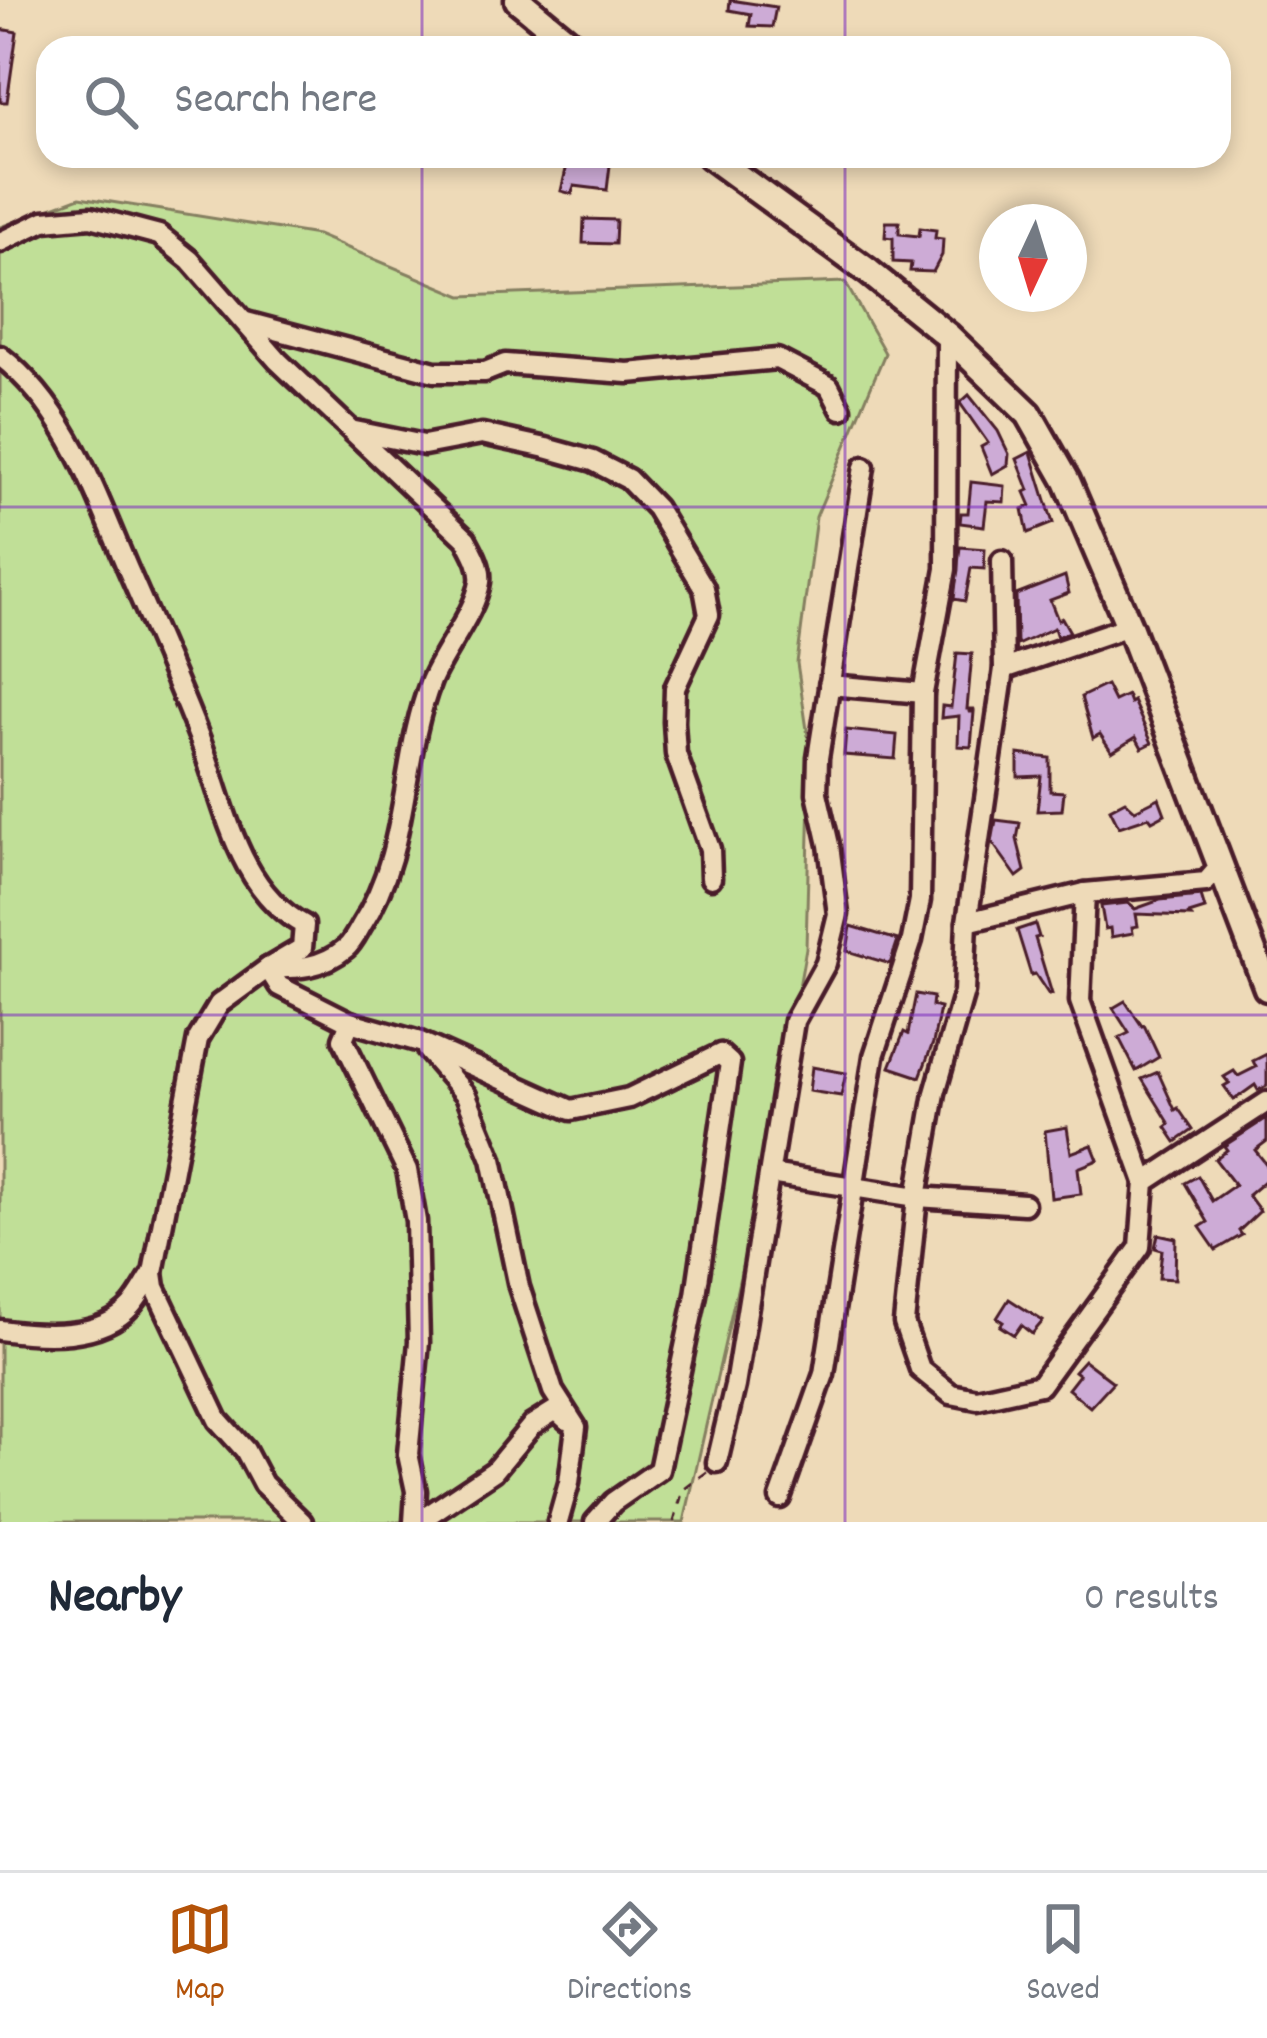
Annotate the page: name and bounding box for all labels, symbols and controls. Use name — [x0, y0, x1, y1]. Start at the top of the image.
search box — [36, 36, 1231, 168]
icon: search — [78, 69, 144, 135]
text: Search here — [174, 70, 377, 134]
north arrow — [979, 204, 1087, 312]
text: Nearby — [48, 1564, 181, 1636]
text: 0 results — [1084, 1573, 1219, 1628]
tab: Map — [167, 1896, 233, 2015]
tab: Directions — [567, 1896, 692, 2015]
tab: Saved — [1026, 1896, 1100, 2015]

